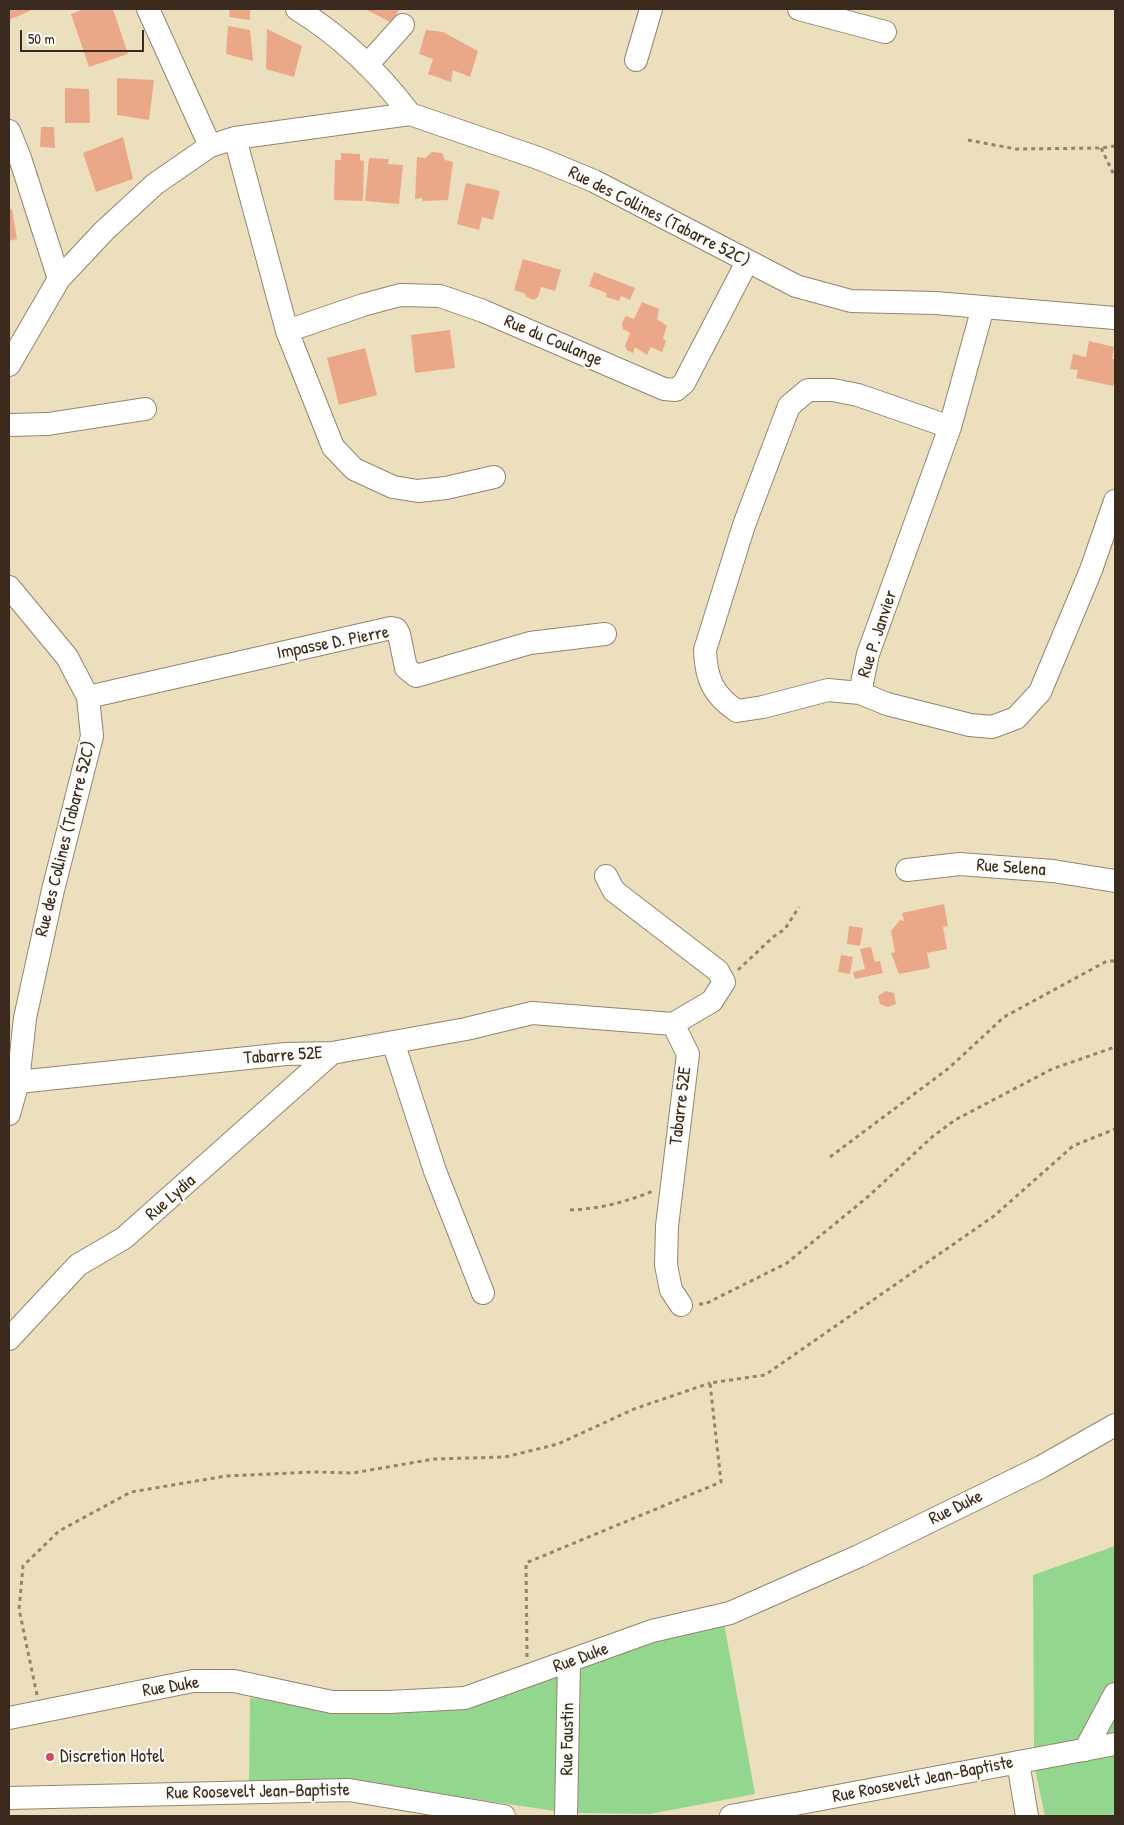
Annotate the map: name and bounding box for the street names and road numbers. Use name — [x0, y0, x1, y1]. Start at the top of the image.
street label: Rue des Collines (Tabarre 52C) — [565, 162, 753, 272]
street label: Rue du Coulange — [501, 311, 605, 371]
street label: Rue P. Janvier — [854, 588, 902, 680]
street label: Impasse D. Pierre — [275, 622, 391, 664]
street label: Rue des Collines (Tabarre 52C) — [31, 739, 101, 939]
street label: Rue Selena — [976, 855, 1046, 881]
street label: Tabarre 52E — [243, 1042, 323, 1070]
street label: Tabarre 52E — [665, 1065, 697, 1147]
street label: Rue Lydia — [142, 1170, 200, 1226]
street label: Rue Duke — [926, 1486, 986, 1530]
street label: Rue Duke — [550, 1638, 612, 1678]
street label: Rue Duke — [141, 1672, 201, 1702]
street label: Rue Faustin — [557, 1702, 579, 1776]
street label: Rue Roosevelt Jean-Baptiste — [831, 1752, 1015, 1808]
street label: Rue Roosevelt Jean-Baptiste — [166, 1780, 350, 1804]

